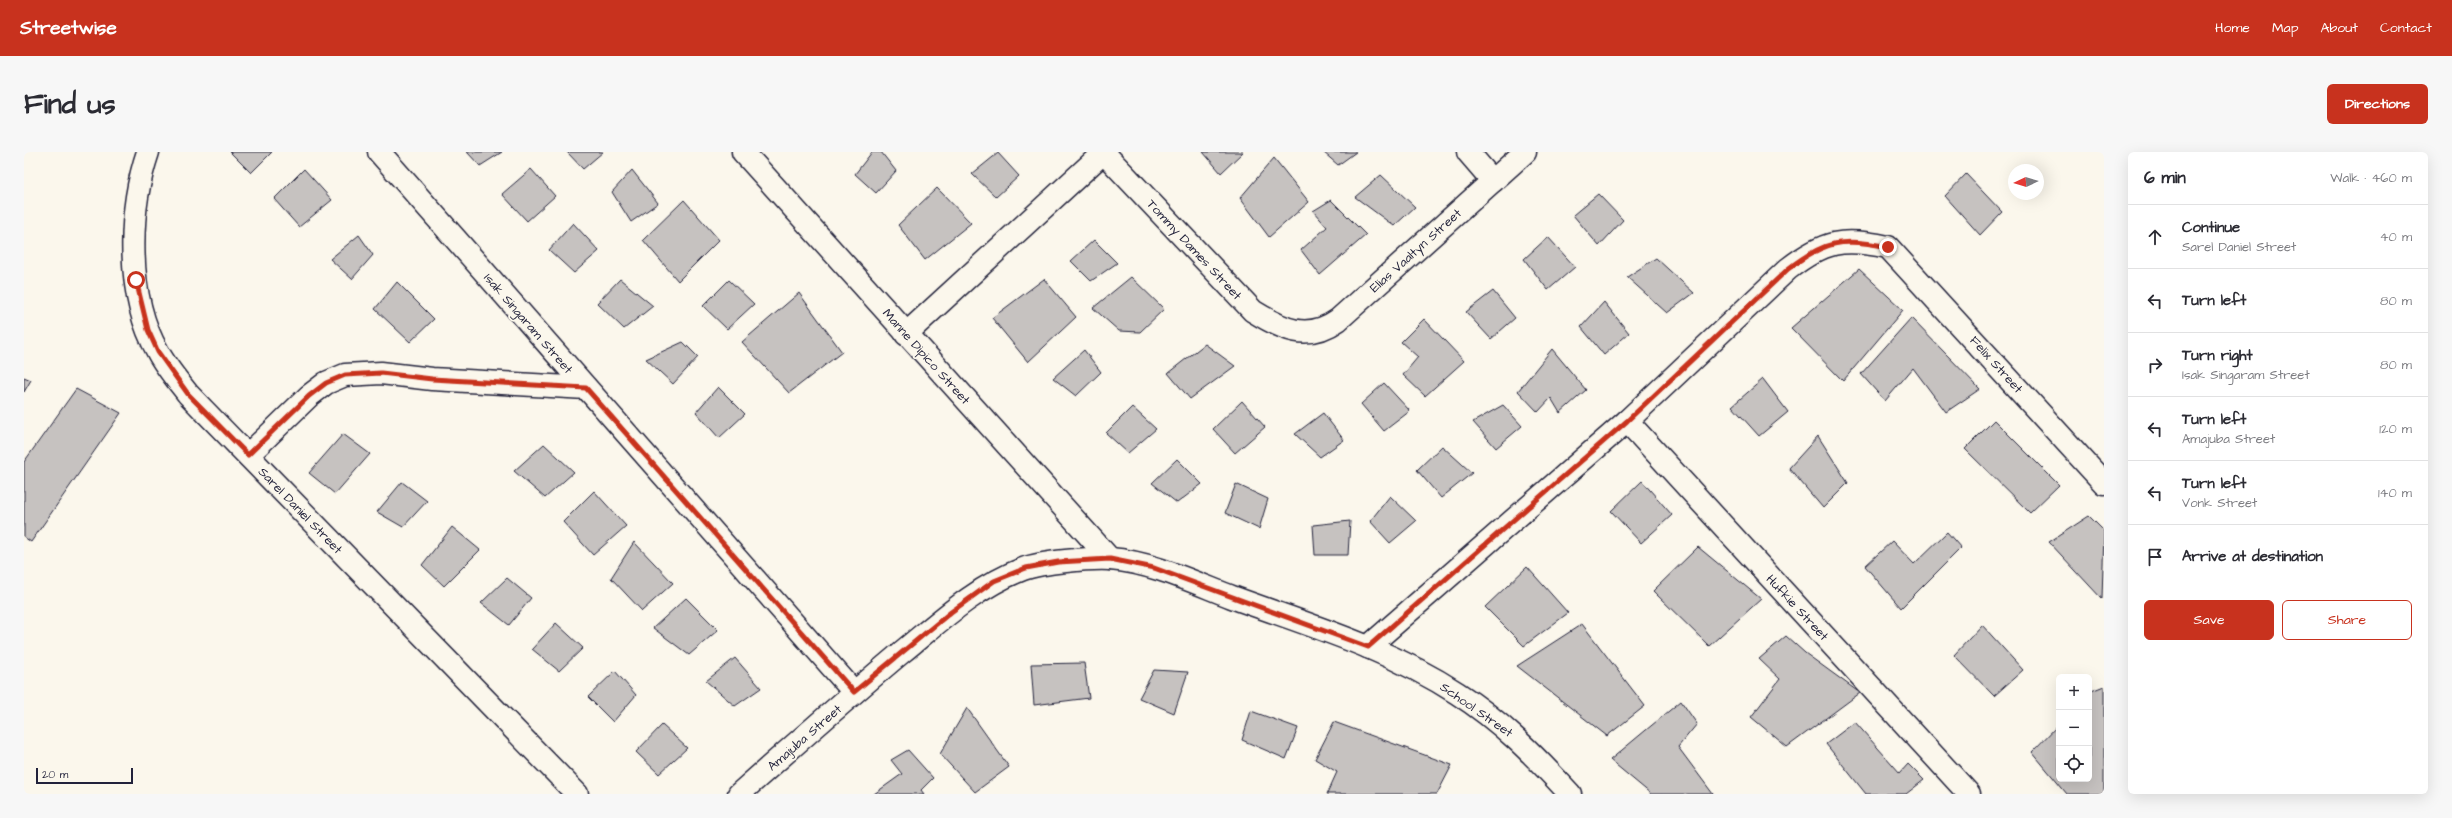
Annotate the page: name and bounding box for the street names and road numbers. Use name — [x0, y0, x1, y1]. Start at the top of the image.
street label: Tommy Dames Street — [1142, 195, 1246, 305]
street label: Elias Vaaltyn Street — [1366, 204, 1467, 298]
street label: Isak Singaram Street — [479, 270, 577, 379]
street label: Manne Dipico Street — [878, 305, 975, 409]
street label: Felix Street — [1966, 332, 2027, 398]
street label: Sarel Daniel Street — [254, 463, 347, 559]
street label: Hufkie Street — [1762, 571, 1833, 645]
street label: School Street — [1436, 678, 1517, 742]
street label: Amajuba Street — [764, 700, 846, 775]

